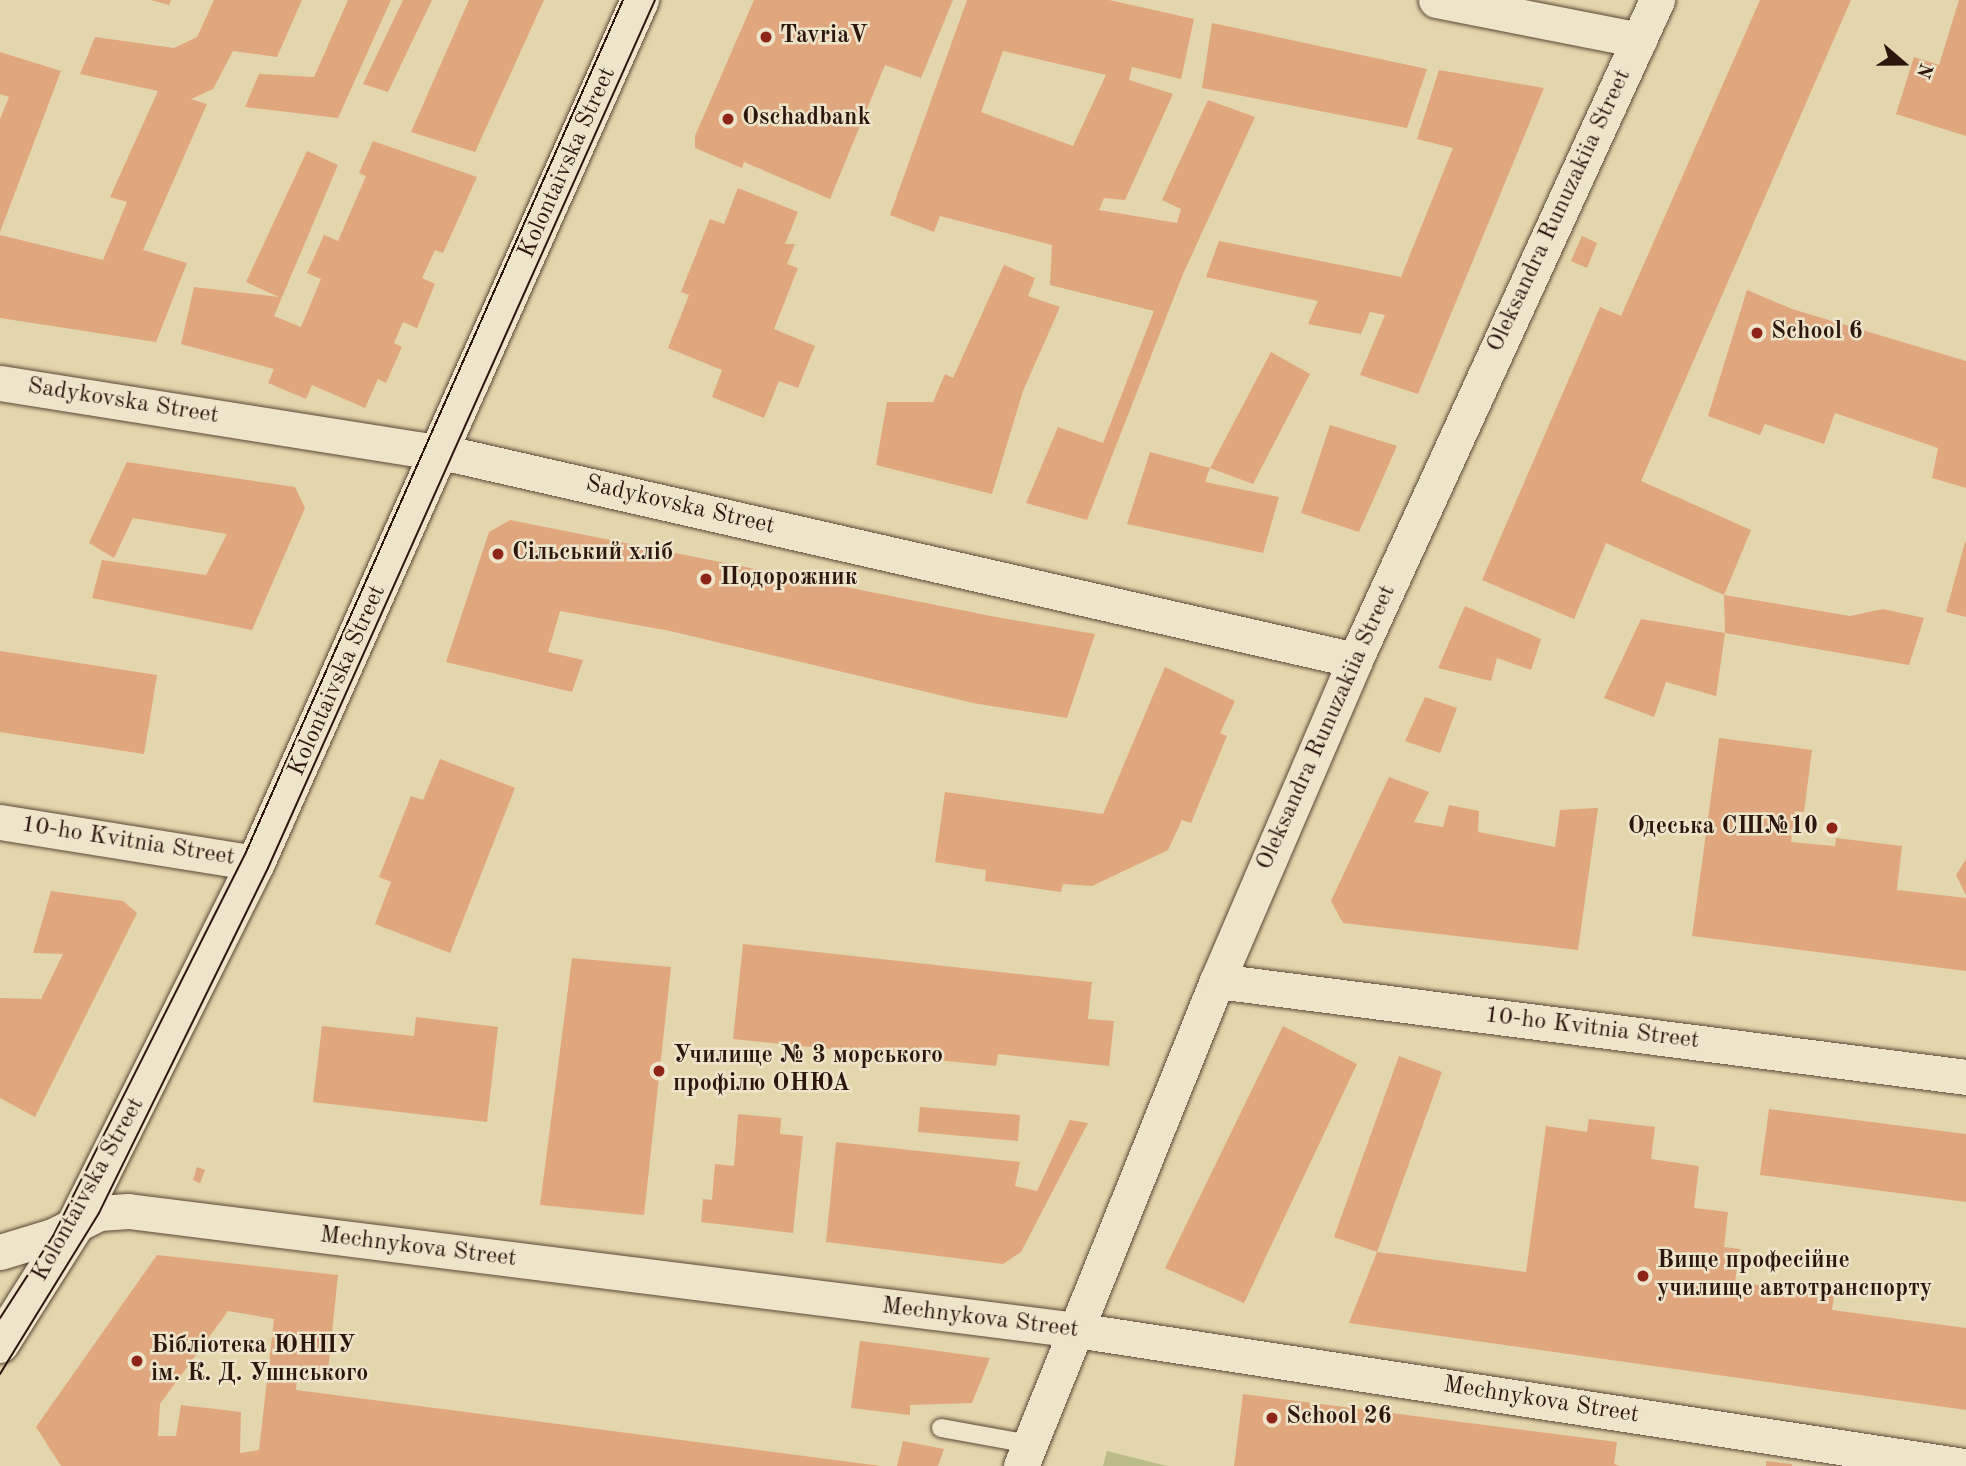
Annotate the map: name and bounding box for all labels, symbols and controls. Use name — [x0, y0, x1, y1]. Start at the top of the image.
place label: TavriaV — [780, 23, 868, 51]
north arrow — [1868, 28, 1938, 98]
marker: TavriaV — [758, 29, 774, 45]
text: N — [1912, 60, 1935, 80]
street label: Kolontaivska Street — [513, 63, 623, 263]
street label: Oleksandra Runuzakiia Street — [1482, 65, 1638, 357]
place label: Oschadbank — [742, 105, 871, 133]
marker: Oschadbank — [720, 111, 736, 127]
place label: School 6 — [1771, 319, 1863, 347]
marker: School 6 — [1749, 325, 1765, 341]
street label: Sadykovska Street — [25, 373, 221, 431]
street label: Sadykovska Street — [583, 470, 777, 542]
place label: Сільський хліб — [512, 540, 673, 568]
marker: Сільський хліб — [490, 546, 506, 562]
place label: Подорожник — [720, 565, 857, 593]
marker: Подорожник — [698, 571, 714, 587]
street label: Kolontaivska Street — [283, 581, 393, 781]
street label: Oleksandra Runuzakiia Street — [1251, 581, 1403, 875]
street label: 10-ho Kvitnia Street — [19, 811, 237, 873]
place label: Одеська СШ№10 — [1628, 814, 1818, 842]
marker: Одеська СШ№10 — [1824, 820, 1840, 836]
street label: 10-ho Kvitnia Street — [1483, 1002, 1701, 1056]
place label: Училище № 3 морського профілю ОНЮА — [673, 1043, 943, 1099]
marker: Училище № 3 морського профілю ОНЮА — [651, 1063, 667, 1079]
street label: Kolontaivska Street — [26, 1093, 152, 1287]
street label: Mechnykova Street — [318, 1222, 518, 1274]
place label: Вище професійне училище автотранспорту — [1657, 1248, 1932, 1304]
marker: Вище професійне училище автотранспорту — [1635, 1268, 1651, 1284]
street label: Mechnykova Street — [880, 1293, 1080, 1345]
place label: Бібліотека ЮНПУ ім. К. Д. Ушнського — [151, 1333, 368, 1389]
marker: Бібліотека ЮНПУ ім. К. Д. Ушнського — [129, 1353, 145, 1369]
street label: Mechnykova Street — [1441, 1371, 1641, 1431]
place label: School 26 — [1286, 1404, 1392, 1432]
marker: School 26 — [1264, 1410, 1280, 1426]

